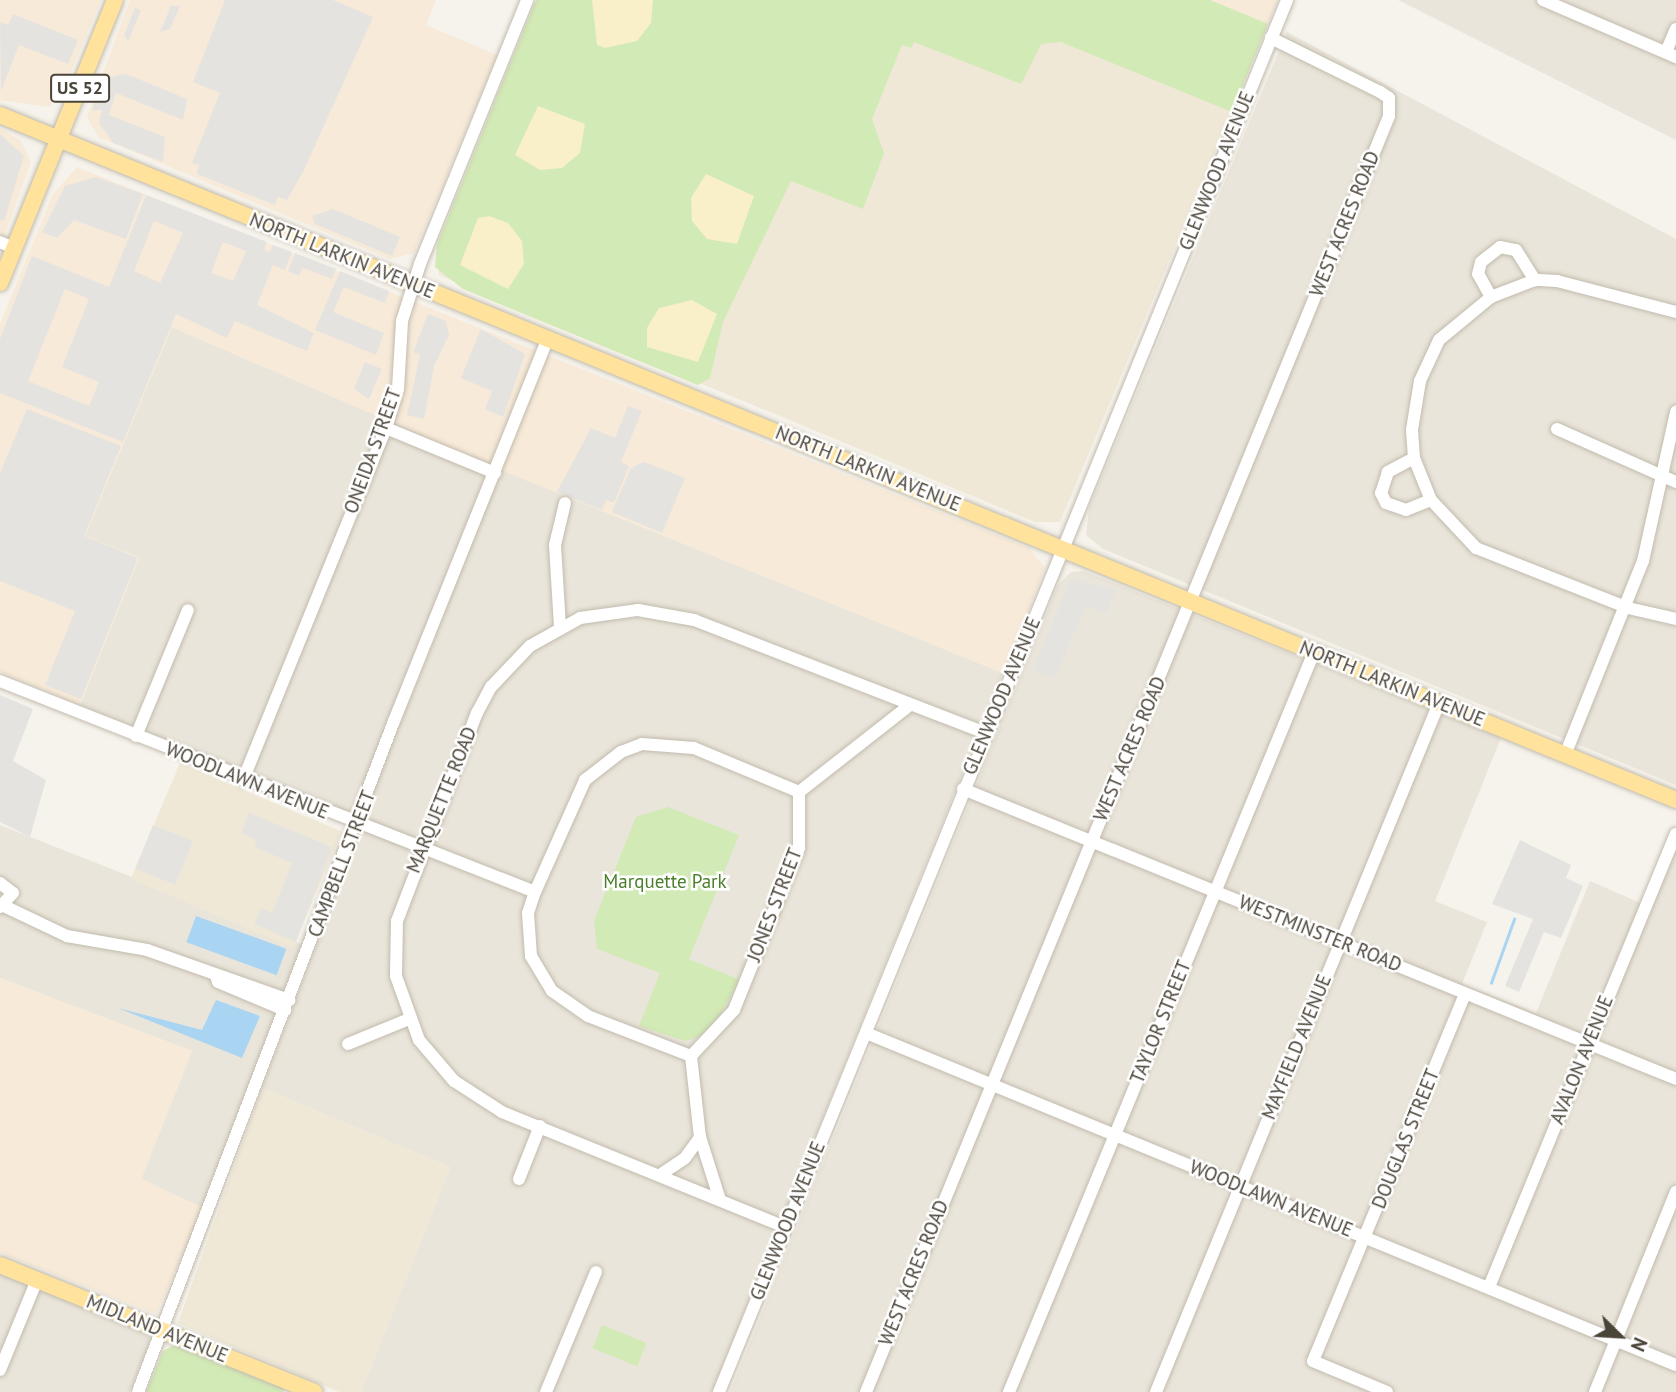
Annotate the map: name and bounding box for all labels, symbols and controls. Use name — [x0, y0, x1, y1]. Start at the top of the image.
road number: US 52 — [48, 74, 112, 102]
street label: GLENWOOD AVENUE — [1175, 88, 1259, 254]
street label: WEST ACRES ROAD — [1305, 147, 1385, 301]
street label: NORTH LARKIN AVENUE — [246, 208, 438, 304]
street label: ONEIDA STREET — [340, 385, 406, 517]
street label: NORTH LARKIN AVENUE — [772, 421, 964, 517]
street label: GLENWOOD AVENUE — [958, 613, 1046, 779]
street label: NORTH LARKIN AVENUE — [1296, 636, 1488, 732]
street label: WEST ACRES ROAD — [1089, 673, 1171, 825]
street label: MARQUETTE ROAD — [402, 724, 482, 876]
street label: WOODLAWN AVENUE — [162, 738, 332, 824]
street label: CAMPBELL STREET — [303, 787, 381, 941]
street label: JONES STREET — [743, 845, 807, 965]
park label: Marquette Park — [603, 871, 727, 893]
street label: WESTMINSTER ROAD — [1235, 891, 1405, 977]
street label: TAYLOR STREET — [1126, 957, 1196, 1087]
street label: MAYFIELD AVENUE — [1257, 971, 1337, 1123]
street label: AVALON AVENUE — [1546, 992, 1618, 1128]
street label: DOUGLAS STREET — [1368, 1066, 1444, 1212]
street label: GLENWOOD AVENUE — [746, 1138, 830, 1304]
street label: WOODLAWN AVENUE — [1186, 1156, 1356, 1242]
street label: WEST ACRES ROAD — [874, 1196, 954, 1350]
street label: MIDLAND AVENUE — [83, 1290, 231, 1368]
north arrow — [1585, 1301, 1655, 1371]
text: N — [1626, 1334, 1653, 1355]

